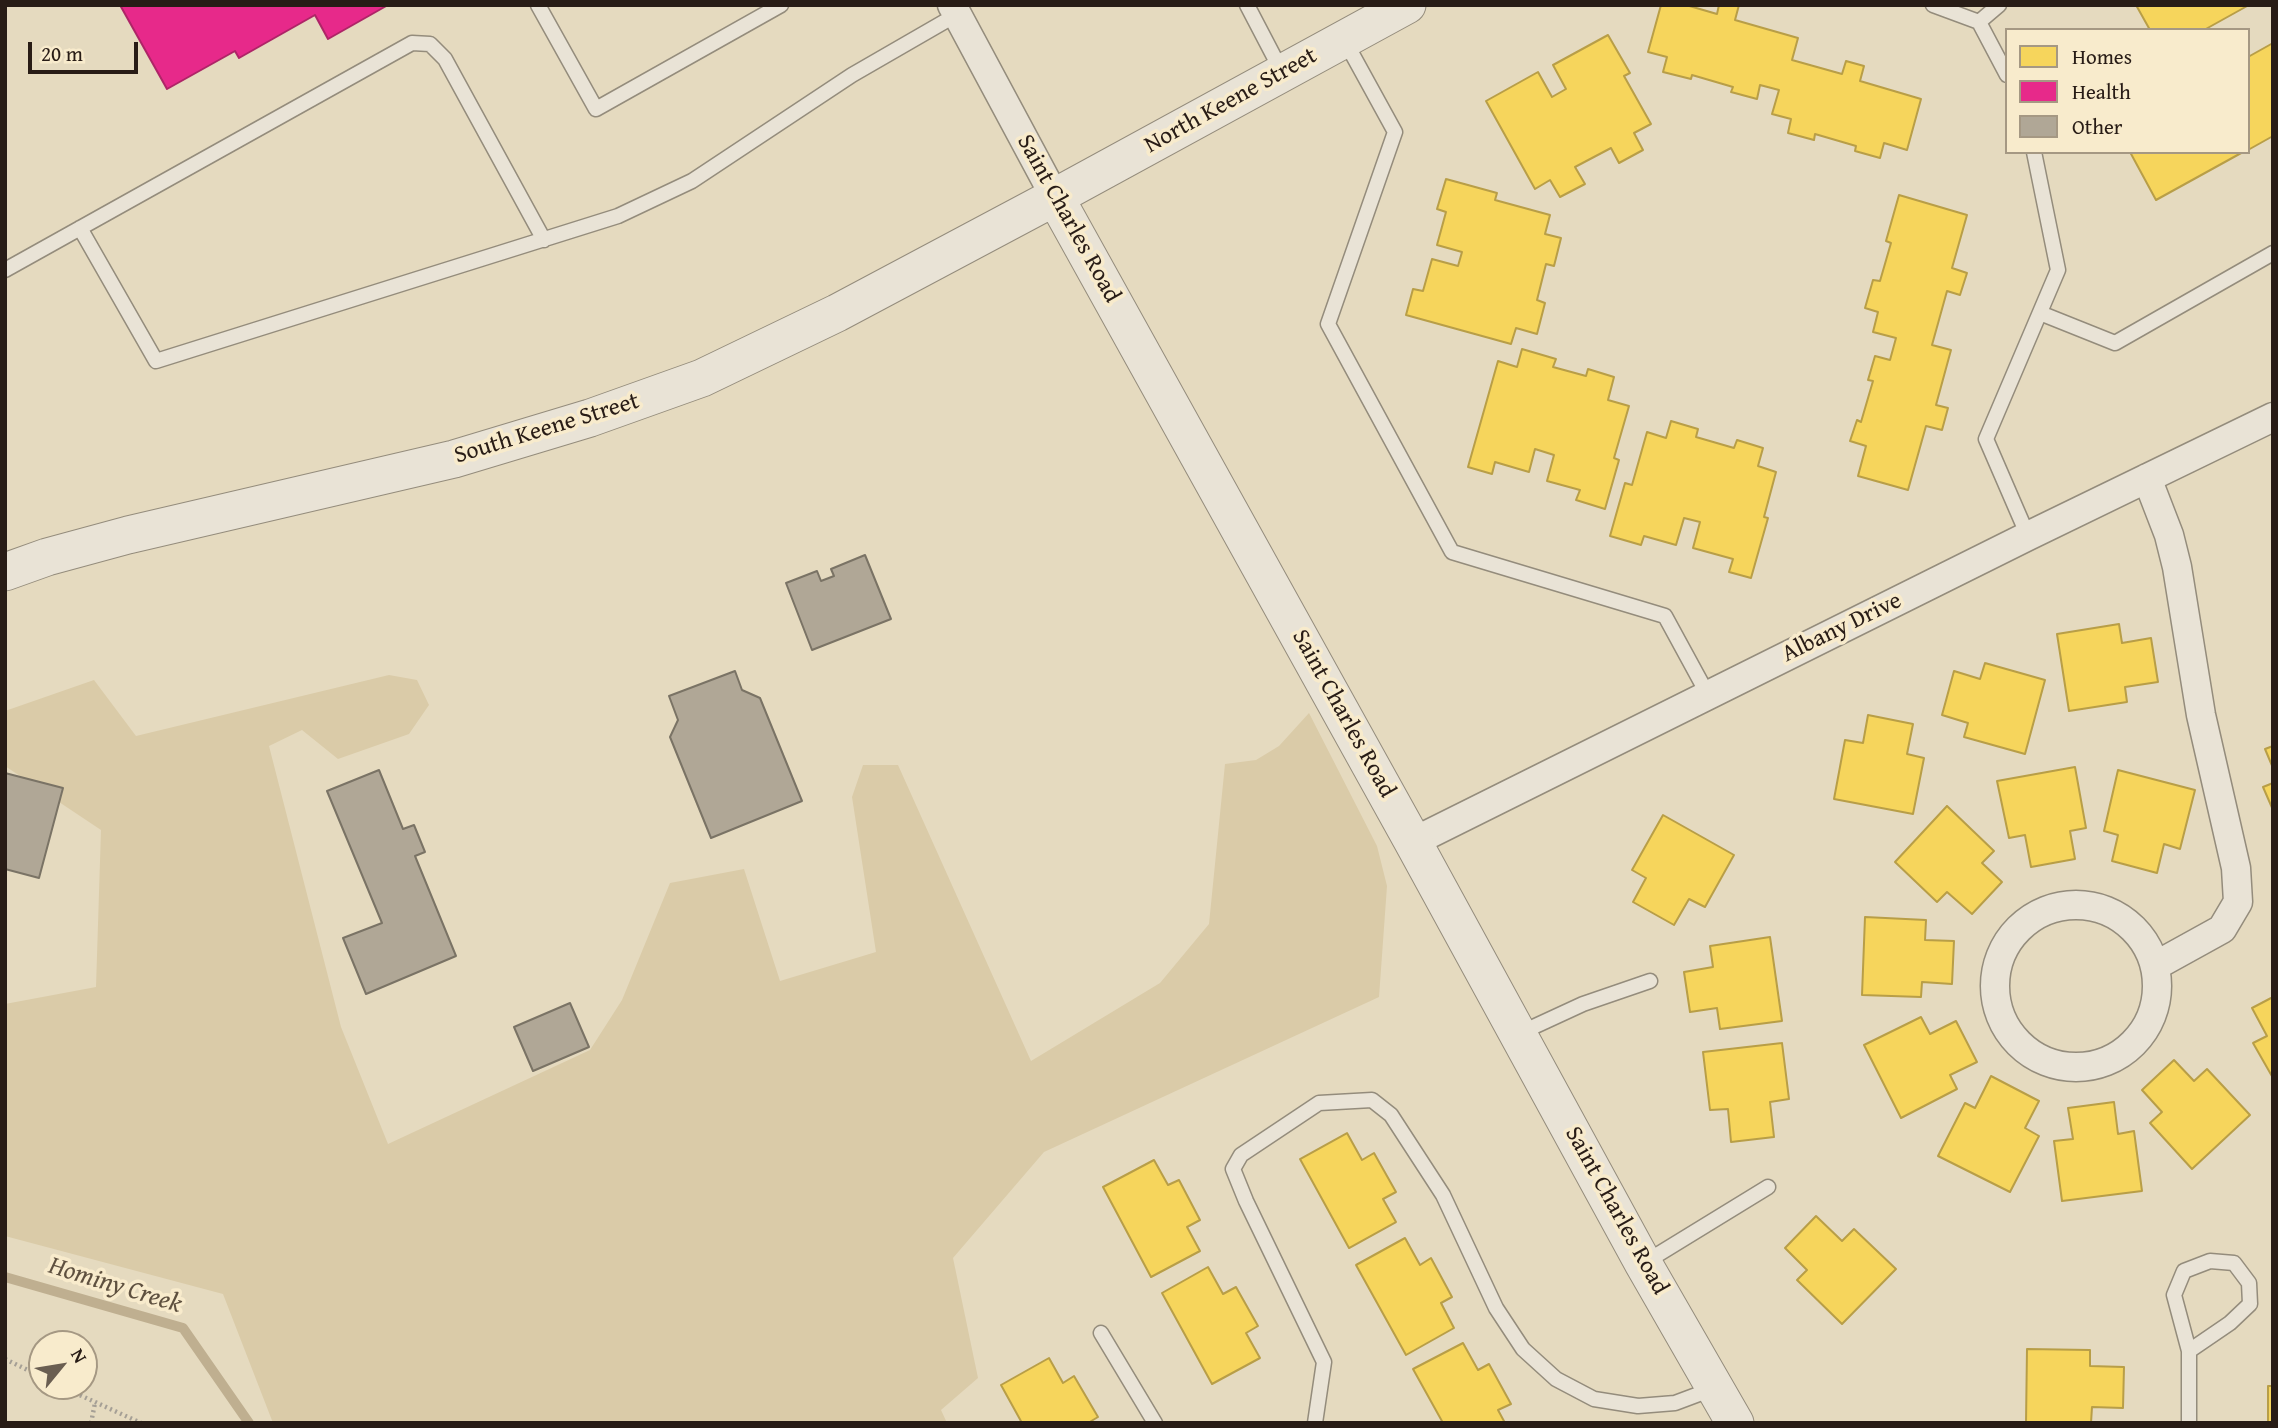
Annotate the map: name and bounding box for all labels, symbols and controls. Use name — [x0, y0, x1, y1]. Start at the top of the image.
scale bar — [32, 28, 142, 72]
legend — [2005, 28, 2250, 154]
text: 20 m — [41, 38, 83, 69]
text: Homes — [2072, 41, 2132, 72]
street label: North Keene Street — [1140, 42, 1322, 160]
text: Health — [2072, 76, 2131, 107]
text: Other — [2072, 111, 2122, 142]
street label: Saint Charles Road — [1010, 130, 1126, 308]
street label: South Keene Street — [451, 387, 643, 471]
street label: Albany Drive — [1777, 587, 1907, 669]
street label: Saint Charles Road — [1285, 625, 1401, 803]
street label: Saint Charles Road — [1558, 1122, 1674, 1300]
water label: Hominy Creek — [45, 1251, 185, 1321]
north arrow — [28, 1330, 98, 1400]
text: N — [64, 1343, 95, 1368]

